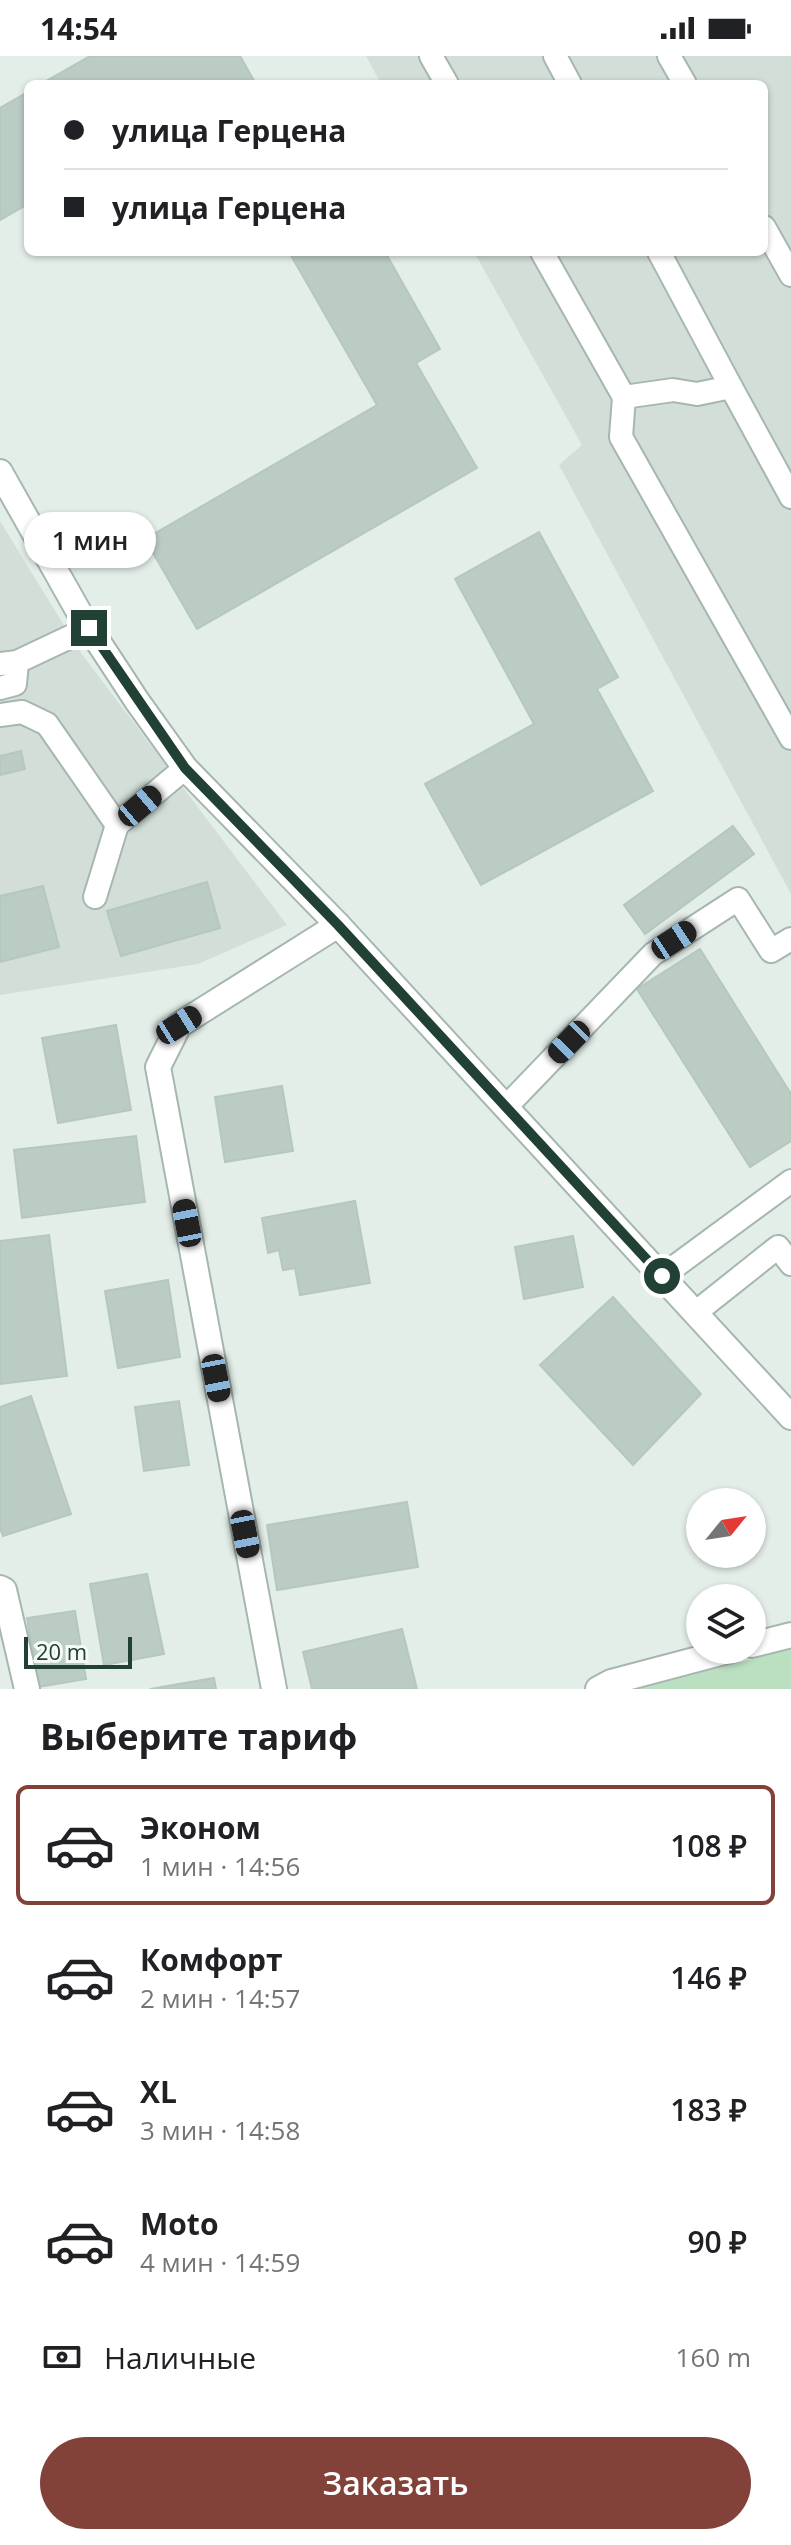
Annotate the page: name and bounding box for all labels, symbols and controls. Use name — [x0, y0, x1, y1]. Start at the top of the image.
text: 14:54 — [40, 8, 117, 49]
text: улица Герцена — [112, 110, 346, 151]
text: улица Герцена — [112, 187, 346, 228]
callout: 1 мин — [23, 512, 155, 568]
text: 1 мин — [52, 522, 128, 558]
route end — [71, 610, 107, 646]
car — [114, 781, 166, 831]
car — [647, 917, 701, 963]
car — [152, 1002, 206, 1048]
car — [544, 1016, 594, 1068]
car — [171, 1197, 203, 1249]
route start — [644, 1258, 680, 1294]
car — [200, 1352, 232, 1404]
north arrow — [686, 1488, 766, 1568]
map controls — [686, 1488, 766, 1664]
car — [229, 1508, 261, 1560]
button: layers — [686, 1584, 766, 1664]
scale bar — [24, 1633, 132, 1669]
text: 20 m — [36, 1636, 87, 1666]
text: Выберите тариф — [40, 1712, 357, 1761]
text: Эконом — [140, 1807, 261, 1848]
icon: car — [44, 1809, 116, 1881]
text: 108 ₽ — [670, 1825, 747, 1866]
text: 1 мин · 14:56 — [140, 1848, 300, 1884]
text: Комфорт — [140, 1939, 283, 1980]
icon: car — [44, 1941, 116, 2013]
text: 146 ₽ — [670, 1957, 747, 1998]
text: 2 мин · 14:57 — [140, 1980, 300, 2016]
text: XL — [140, 2071, 177, 2112]
icon: car — [44, 2073, 116, 2145]
text: 183 ₽ — [670, 2089, 747, 2130]
text: 3 мин · 14:58 — [140, 2112, 300, 2148]
text: Moto — [140, 2203, 218, 2244]
icon: car — [44, 2205, 116, 2277]
text: 90 ₽ — [687, 2221, 747, 2262]
text: 4 мин · 14:59 — [140, 2244, 300, 2280]
icon: cash — [40, 2335, 84, 2379]
text: Наличные — [104, 2337, 256, 2378]
text: 160 m — [676, 2339, 751, 2375]
button: Заказать — [40, 2437, 751, 2529]

